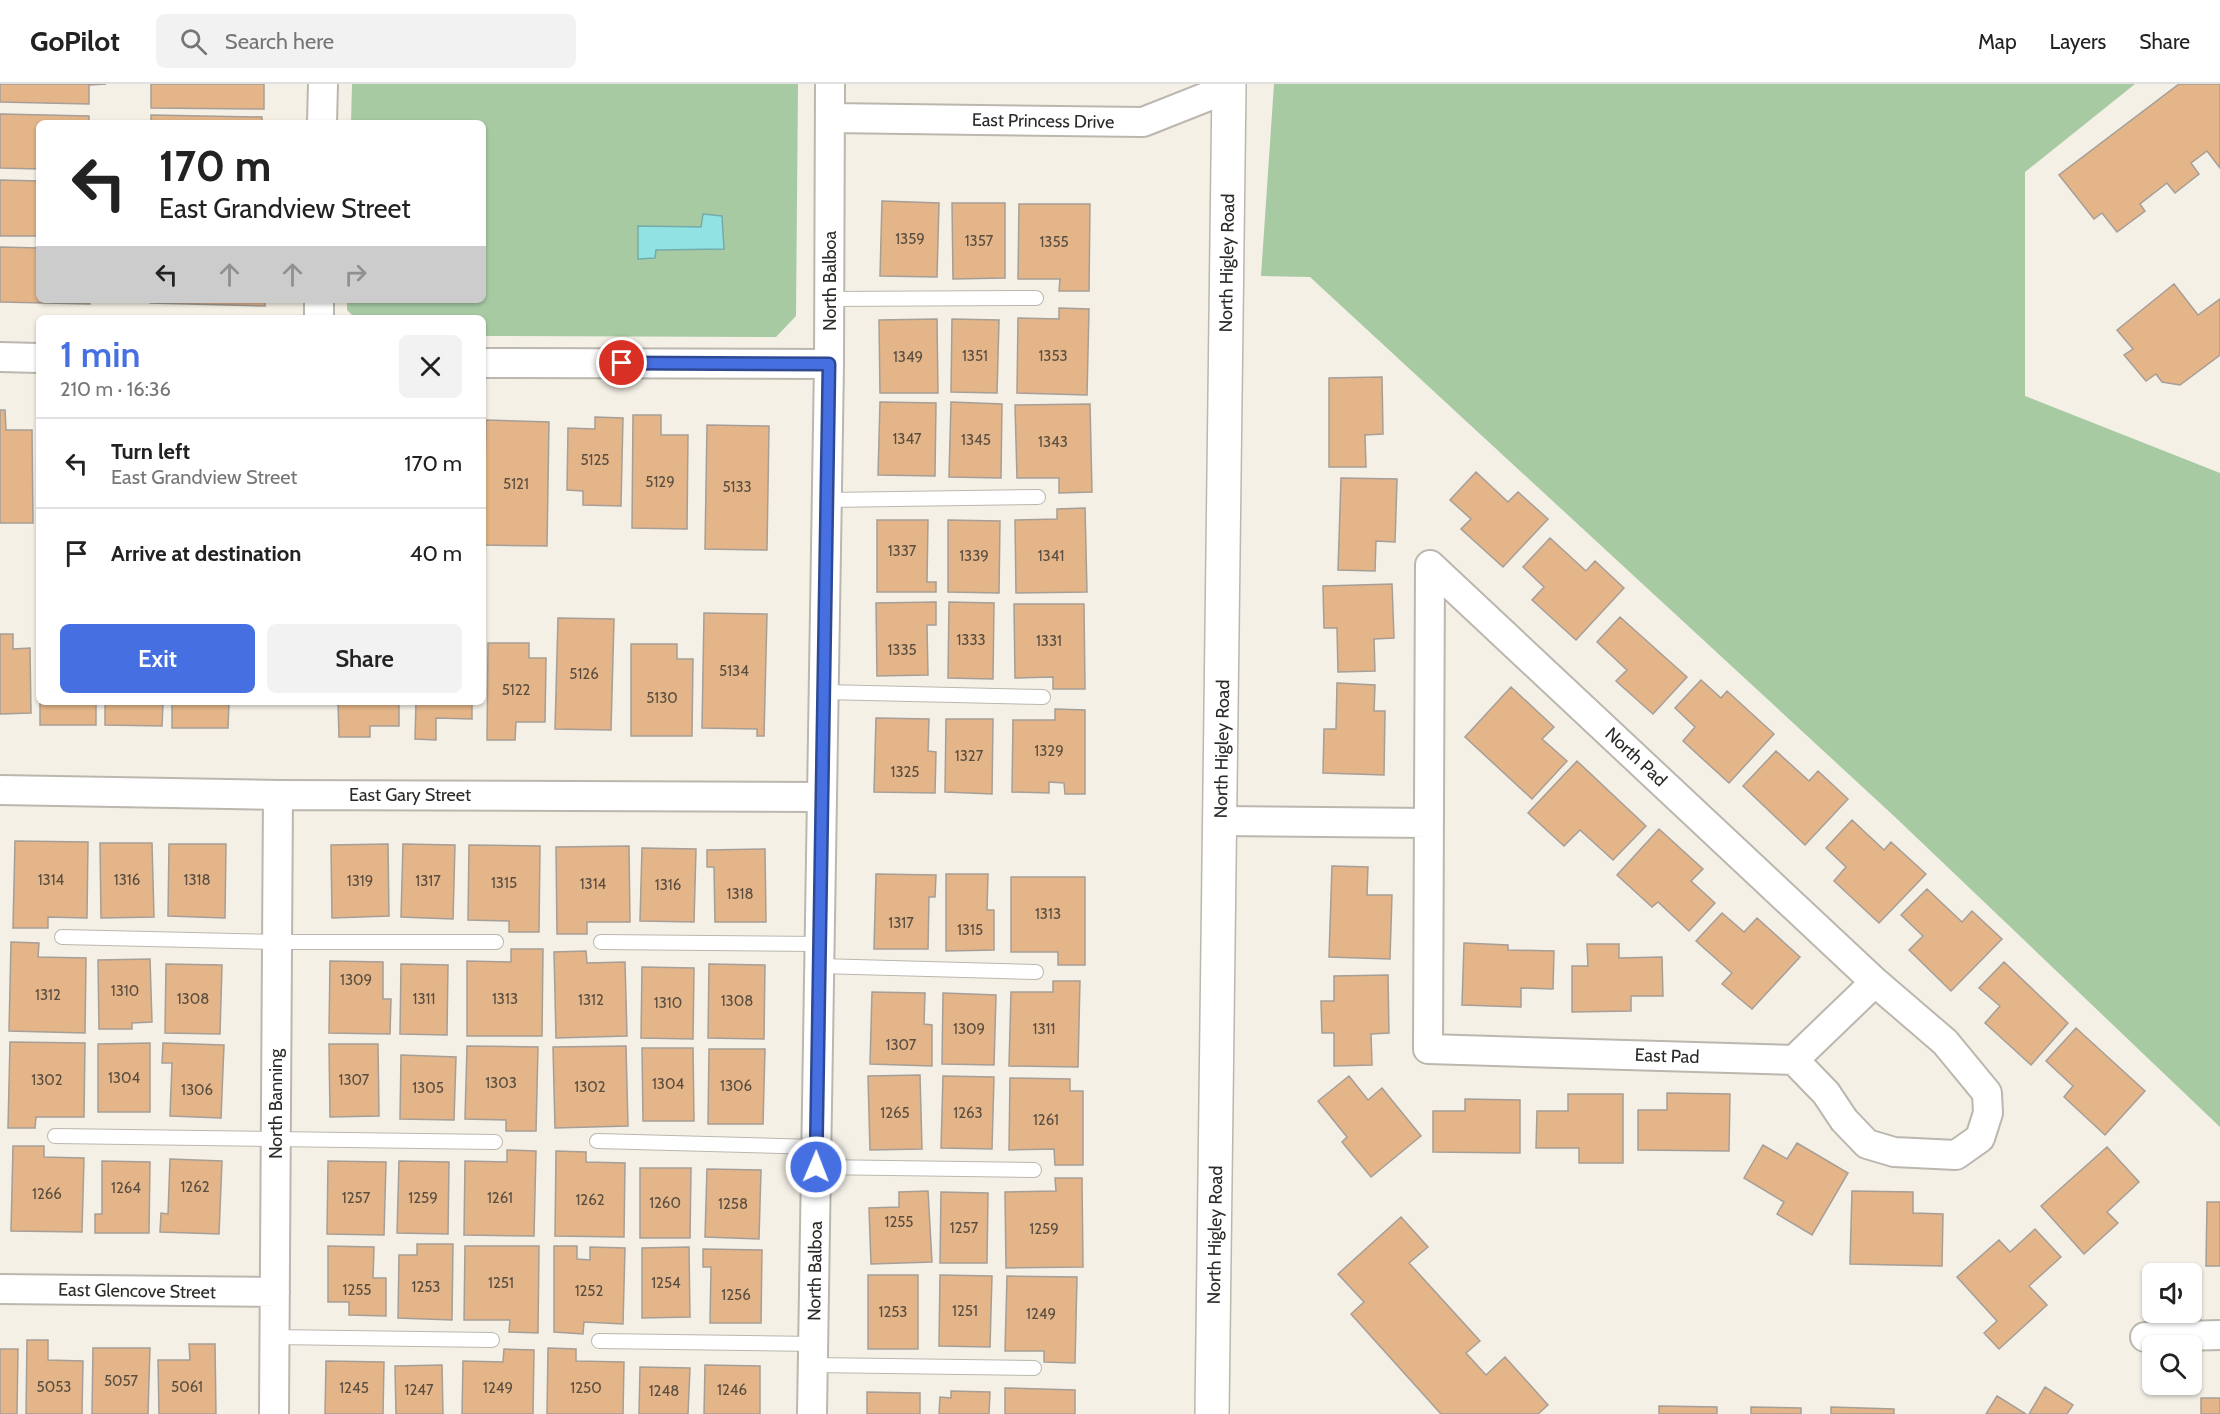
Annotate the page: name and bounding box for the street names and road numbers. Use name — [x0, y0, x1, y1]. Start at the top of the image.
street label: East Princess Drive — [972, 109, 1114, 133]
street label: North Higley Road — [1215, 193, 1239, 333]
street label: North Balboa — [819, 231, 841, 331]
street label: North Higley Road — [1210, 679, 1234, 819]
street label: North Pad — [1601, 723, 1671, 791]
street label: East Gary Street — [349, 784, 471, 806]
street label: East Pad — [1634, 1044, 1700, 1068]
street label: North Banning — [265, 1048, 287, 1159]
street label: North Higley Road — [1203, 1165, 1227, 1305]
street label: North Balboa — [803, 1220, 827, 1321]
street label: East Glencove Street — [58, 1279, 216, 1303]

